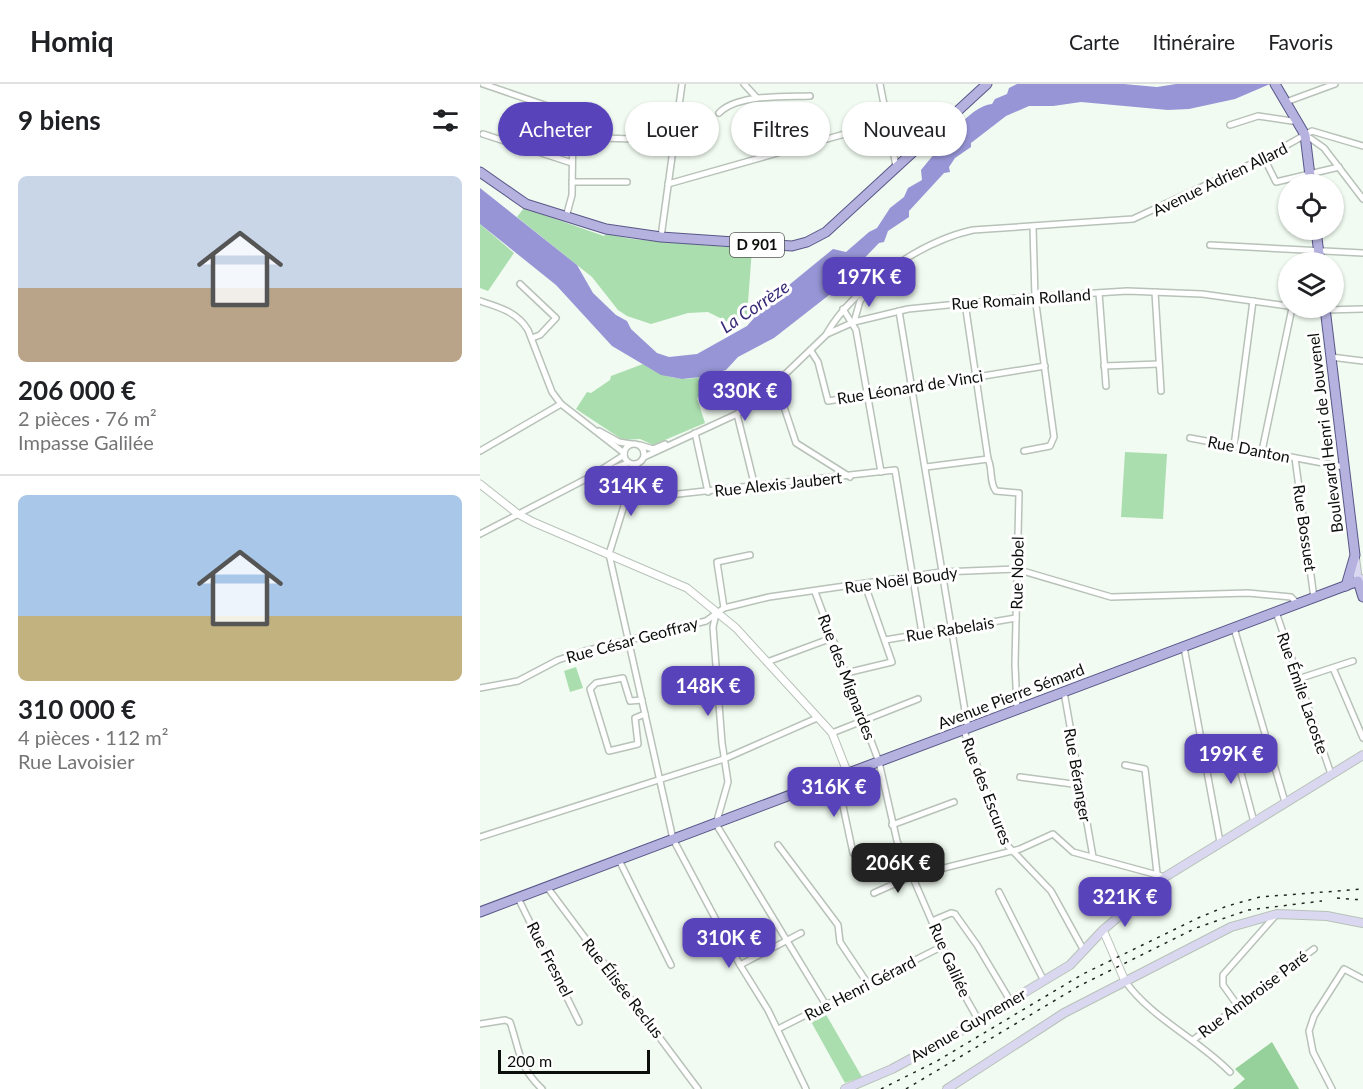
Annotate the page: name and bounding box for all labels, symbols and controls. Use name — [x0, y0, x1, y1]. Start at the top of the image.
text: Homiq — [30, 24, 114, 58]
text: Carte — [1069, 29, 1120, 54]
text: Itinéraire — [1153, 29, 1235, 54]
text: Favoris — [1268, 29, 1333, 54]
chip: Acheter — [498, 102, 613, 156]
chip: Louer — [625, 102, 719, 156]
chip: Filtres — [731, 102, 830, 156]
chip: Nouveau — [842, 102, 967, 156]
text: 9 biens — [18, 104, 101, 136]
icon: filters — [429, 104, 462, 137]
street label: Avenue Adrien Allard — [1149, 138, 1290, 219]
map controls — [1278, 174, 1344, 318]
button: locate — [1278, 174, 1344, 240]
icon: home — [186, 215, 294, 323]
road number: D 901 — [730, 233, 784, 257]
button: layers — [1278, 252, 1344, 318]
pin: 197K € — [820, 257, 918, 308]
text: 197K € — [837, 264, 901, 288]
water label: La Corrèze — [716, 275, 793, 337]
street label: Rue Romain Rolland — [951, 284, 1091, 313]
street label: Boulevard Henri de Jouvenel — [1303, 332, 1346, 534]
street label: Rue Léonard de Vinci — [835, 366, 984, 407]
pin: 330K € — [696, 371, 794, 422]
text: 206 000 € — [18, 374, 136, 406]
text: 330K € — [713, 378, 777, 402]
text: 2 pièces · 76 m² — [18, 406, 157, 430]
text: Impasse Galilée — [18, 430, 154, 454]
street label: Rue Danton — [1206, 431, 1292, 466]
pin: 314K € — [582, 466, 680, 517]
street label: Rue Alexis Jaubert — [713, 467, 843, 500]
text: 314K € — [599, 473, 663, 497]
street label: Rue Bossuet — [1290, 483, 1321, 573]
icon: home — [186, 534, 294, 642]
street label: Rue Nobel — [1006, 536, 1027, 610]
street label: Rue Noël Boudy — [843, 562, 959, 597]
street label: Rue des Mignardes — [815, 611, 880, 742]
street label: Rue Rabelais — [905, 612, 995, 645]
street label: Rue César Geoffray — [564, 613, 701, 666]
street label: Rue Émile Lacoste — [1274, 630, 1333, 756]
street label: Avenue Pierre Sémard — [935, 659, 1087, 732]
pin: 148K € — [659, 666, 757, 717]
text: 148K € — [676, 673, 740, 697]
text: 310 000 € — [18, 693, 136, 725]
text: 4 pièces · 112 m² — [18, 725, 168, 749]
street label: Rue Béranger — [1061, 727, 1096, 823]
pin: 199K € — [1182, 734, 1280, 785]
street label: Rue des Escures — [958, 735, 1017, 847]
text: 199K € — [1199, 741, 1263, 765]
text: Rue Lavoisier — [18, 749, 134, 773]
pin: 316K € — [785, 767, 883, 818]
text: 316K € — [802, 774, 866, 798]
pin: 206K € — [849, 843, 947, 894]
text: 206K € — [866, 850, 930, 874]
pin: 321K € — [1076, 877, 1174, 928]
text: 321K € — [1093, 884, 1157, 908]
street label: Rue Fresnel — [523, 918, 577, 999]
pin: 310K € — [680, 918, 778, 969]
street label: Rue Galilée — [926, 920, 975, 1000]
text: 310K € — [697, 925, 761, 949]
street label: Rue Élisée Reclus — [579, 934, 668, 1041]
street label: Rue Ambroise Paré — [1194, 946, 1311, 1041]
street label: Rue Henri Gérard — [801, 951, 919, 1024]
street label: Avenue Guynemer — [906, 984, 1029, 1065]
scale bar — [498, 1047, 650, 1074]
text: 200 m — [507, 1051, 552, 1070]

